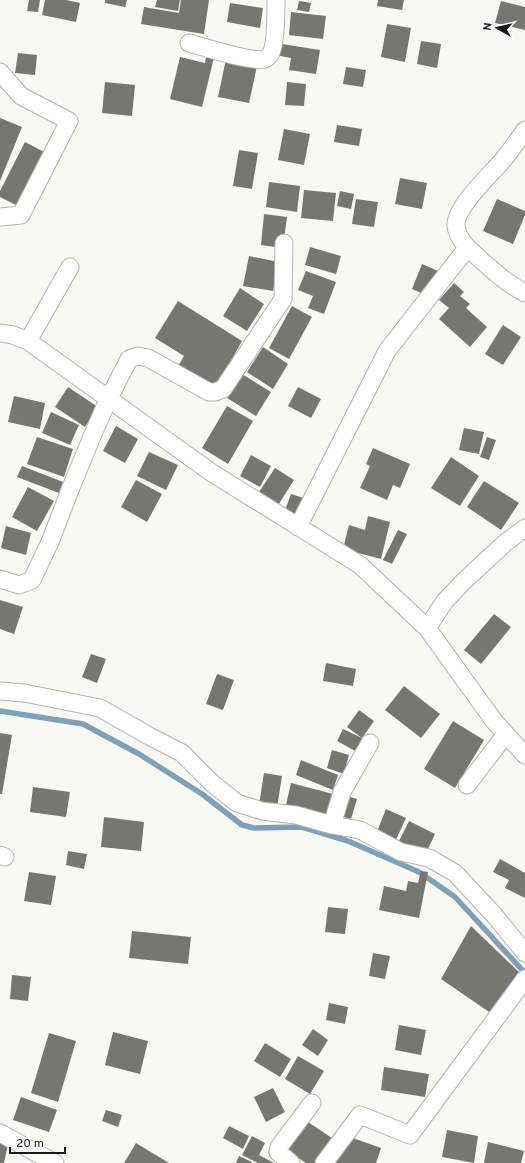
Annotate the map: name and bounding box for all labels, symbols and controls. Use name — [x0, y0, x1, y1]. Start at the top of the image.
north arrow — [477, 8, 517, 48]
text: N — [481, 22, 496, 32]
scale bar — [10, 1129, 65, 1155]
text: 20 m — [16, 1136, 44, 1152]

